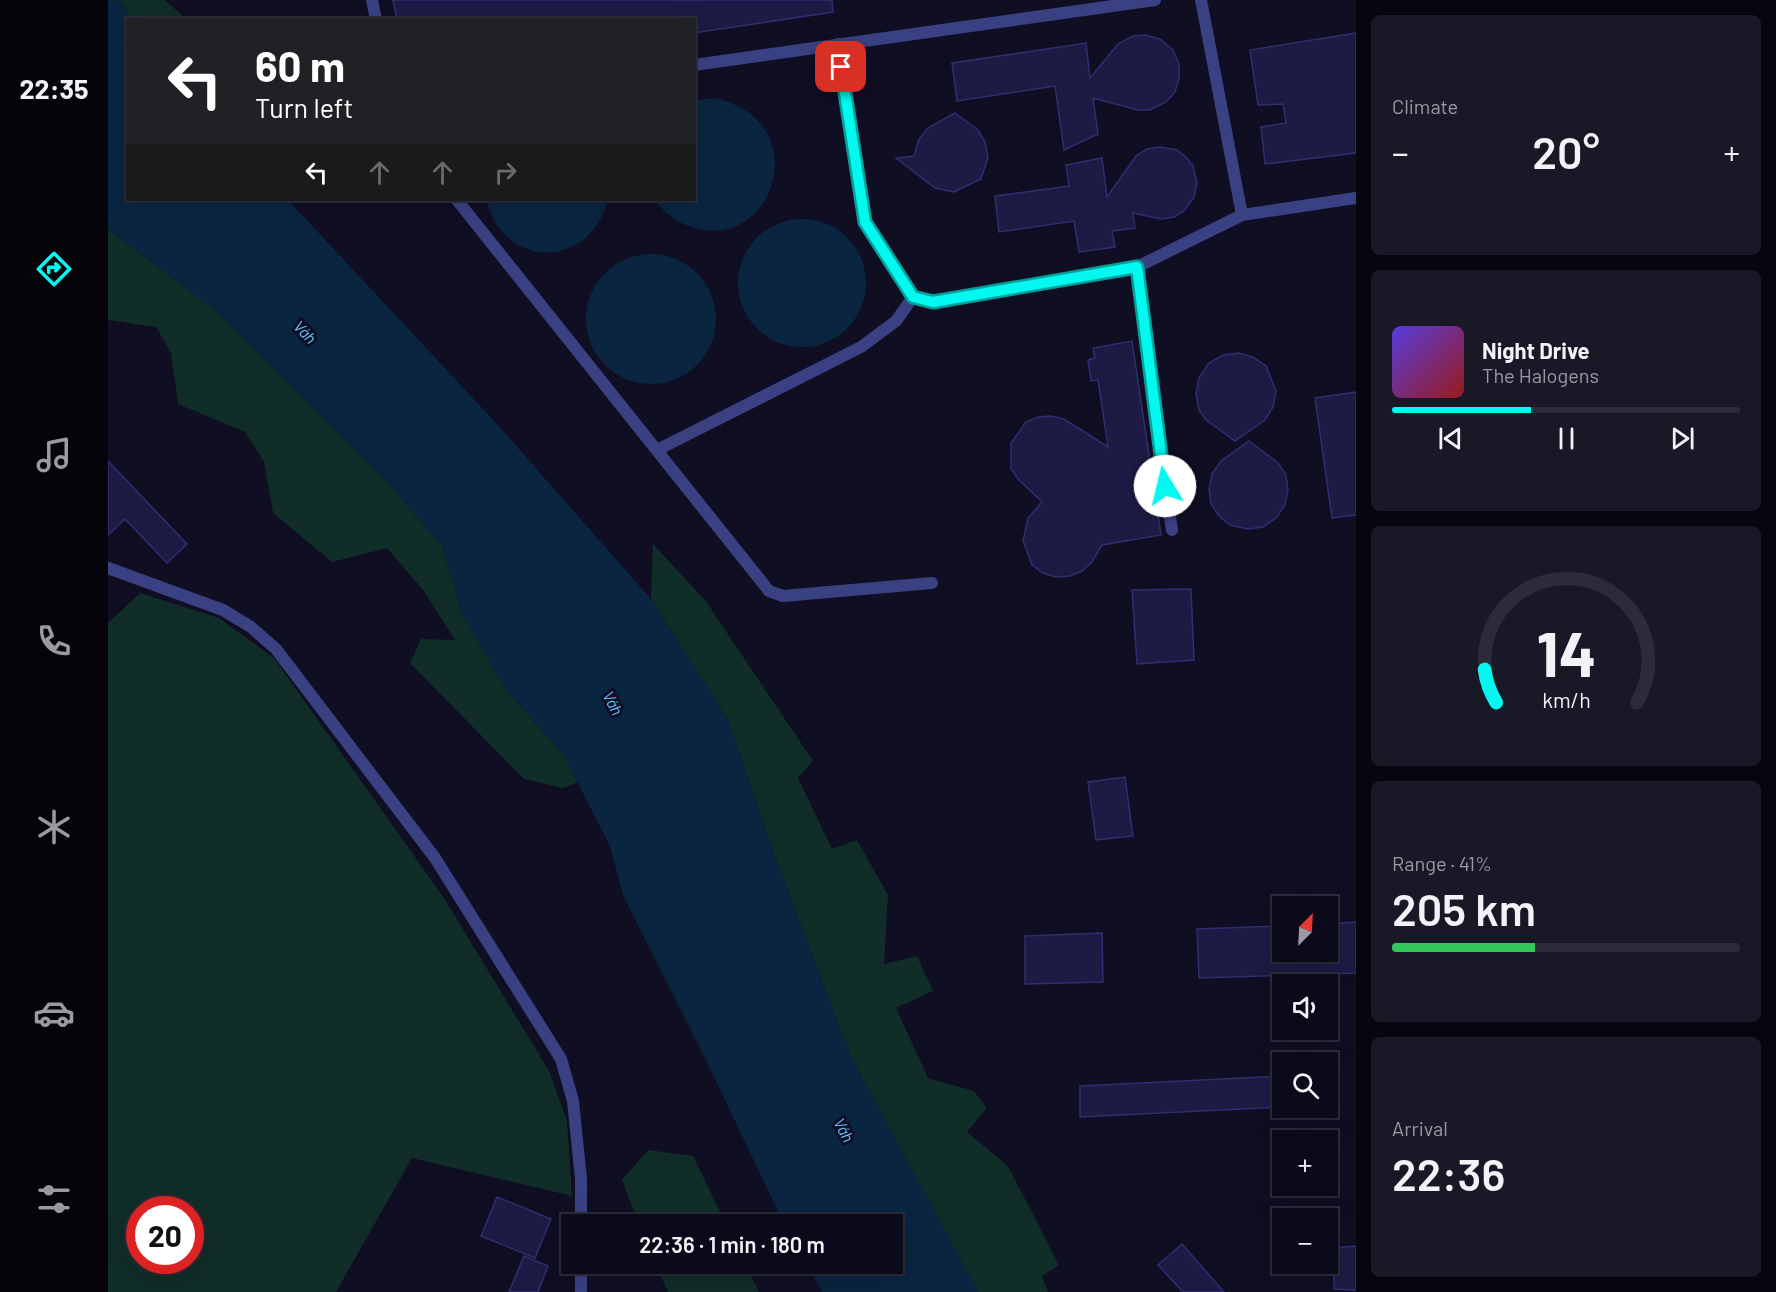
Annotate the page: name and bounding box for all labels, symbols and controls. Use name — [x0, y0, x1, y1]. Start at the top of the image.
text: 60 m — [255, 40, 345, 90]
pin — [815, 41, 866, 92]
icon: left — [156, 42, 234, 120]
icon: arrive — [824, 50, 857, 83]
text: 22:35 — [19, 72, 89, 104]
text: Turn left — [255, 91, 353, 123]
text: Climate — [1392, 94, 1458, 118]
text: 20° — [1532, 124, 1600, 178]
text: − — [1392, 132, 1409, 172]
text: + — [1724, 132, 1740, 172]
icon: left — [300, 156, 333, 189]
icon: ahead — [363, 156, 396, 189]
icon: ahead — [426, 156, 459, 189]
icon: right — [489, 156, 522, 189]
icon: directions — [33, 248, 75, 290]
water label: Váh — [290, 316, 321, 347]
text: Night Drive — [1482, 337, 1590, 363]
text: The Halogens — [1482, 363, 1599, 387]
icon: previous — [1434, 422, 1467, 455]
icon: pause — [1550, 422, 1583, 455]
icon: next — [1666, 422, 1699, 455]
icon: music — [33, 434, 75, 476]
position arrow — [1133, 454, 1197, 518]
text: 14 — [1536, 615, 1596, 689]
icon: phone — [33, 620, 75, 662]
water label: Váh — [599, 687, 628, 718]
text: km/h — [1542, 687, 1590, 712]
icon: climate — [33, 806, 75, 848]
text: Range · 41% — [1392, 851, 1492, 875]
text: 205 km — [1392, 881, 1536, 935]
north arrow — [1272, 896, 1338, 962]
map controls — [1272, 896, 1338, 1274]
button: sound — [1272, 974, 1338, 1040]
icon: car — [33, 992, 75, 1034]
button: search — [1272, 1052, 1338, 1118]
water label: Váh — [830, 1114, 859, 1145]
text: Arrival — [1392, 1116, 1448, 1140]
button: + — [1272, 1130, 1338, 1196]
text: 22:36 — [1392, 1146, 1505, 1200]
icon: filters — [33, 1178, 75, 1220]
speed limit sign: 20 — [126, 1196, 204, 1274]
button: − — [1272, 1208, 1338, 1274]
text: 22:36 · 1 min · 180 m — [639, 1231, 825, 1257]

